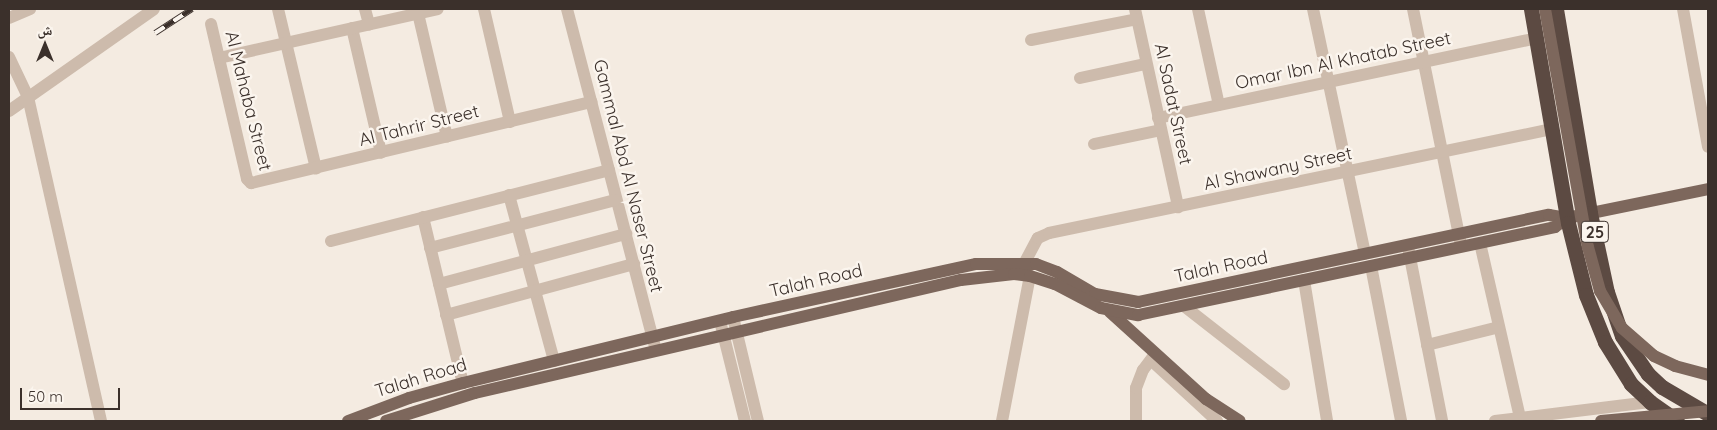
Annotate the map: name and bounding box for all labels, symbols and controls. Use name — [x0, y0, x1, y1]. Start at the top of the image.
north arrow — [20, 20, 70, 70]
text: ش — [38, 21, 52, 39]
street label: Omar Ibn Al Khatab Street — [1233, 28, 1453, 94]
street label: Al Mahaba Street — [220, 29, 276, 173]
street label: Al Sadat Street — [1150, 41, 1196, 167]
street label: Gammal Abd Al Naser Street — [589, 57, 667, 295]
street label: Al Tahrir Street — [357, 101, 481, 151]
street label: Al Shawany Street — [1202, 143, 1354, 195]
road number: 25 — [1580, 218, 1610, 246]
street label: Talah Road — [1172, 247, 1270, 287]
street label: Talah Road — [767, 260, 865, 302]
street label: Talah Road — [373, 354, 469, 402]
scale bar — [22, 378, 122, 410]
text: 50 m — [28, 387, 63, 406]

